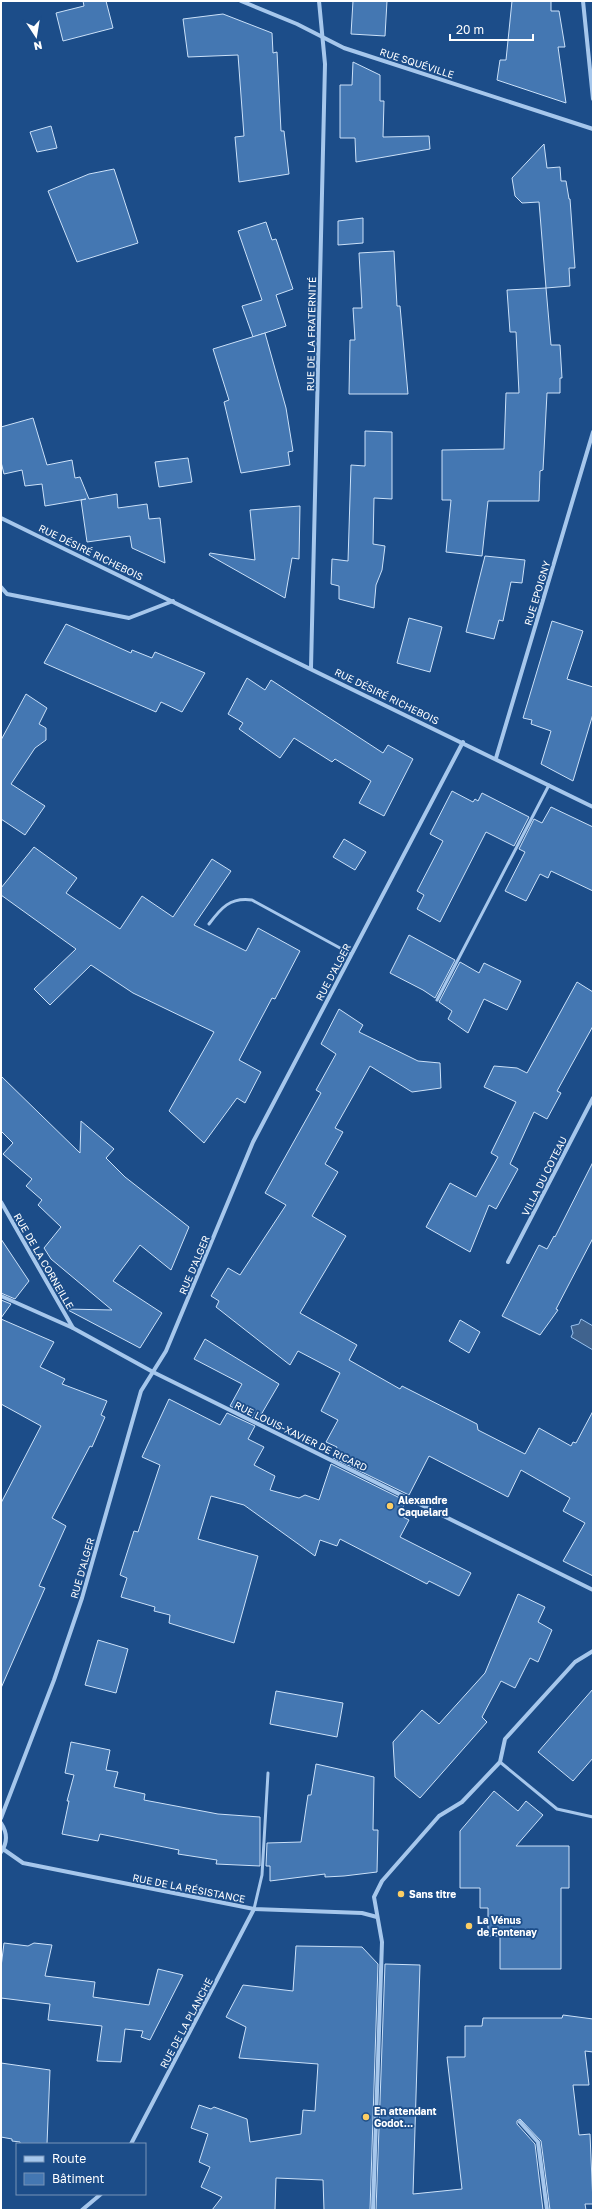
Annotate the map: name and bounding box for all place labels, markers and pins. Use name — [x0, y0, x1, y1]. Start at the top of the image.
place label: Alexandre Caquelard — [398, 1494, 448, 1518]
marker: Alexandre Caquelard — [385, 1501, 395, 1511]
place label: Sans titre — [409, 1888, 456, 1900]
marker: Sans titre — [396, 1889, 406, 1899]
place label: La Vénus de Fontenay — [477, 1914, 537, 1938]
marker: La Vénus de Fontenay — [464, 1921, 474, 1931]
place label: En attendant Godot... — [374, 2105, 436, 2129]
marker: En attendant Godot... — [361, 2112, 371, 2122]

